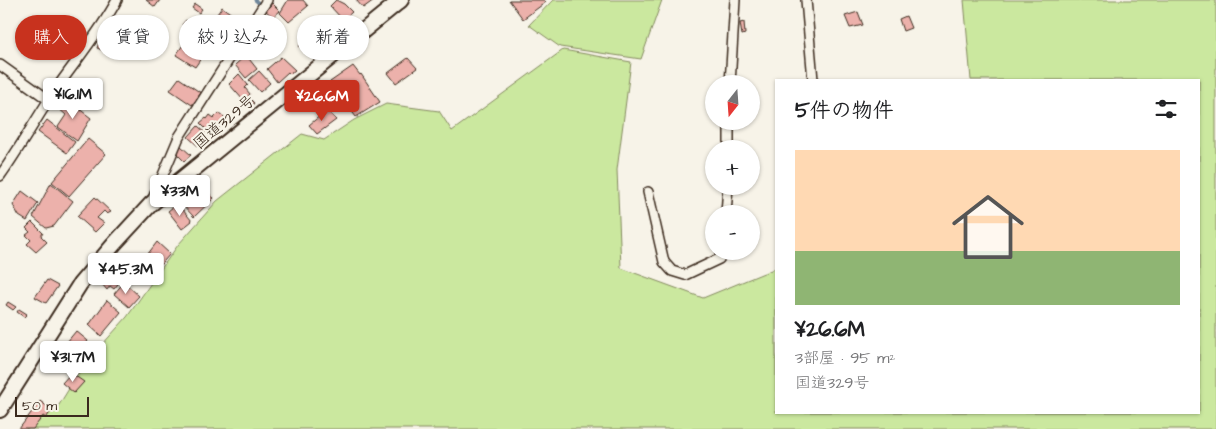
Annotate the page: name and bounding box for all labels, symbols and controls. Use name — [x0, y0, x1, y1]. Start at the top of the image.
chip: 購入 — [15, 15, 87, 60]
chip: 賃貸 — [97, 15, 169, 60]
chip: 絞り込み — [179, 15, 287, 60]
chip: 新着 — [297, 15, 369, 60]
north arrow — [705, 75, 760, 130]
map controls — [705, 75, 760, 260]
pin: ¥16.1M — [32, 78, 114, 120]
pin: ¥26.6M — [281, 80, 363, 122]
text: ¥16.1M — [54, 83, 92, 105]
text: ¥26.6M — [295, 85, 349, 107]
street label: 国道329号 — [188, 90, 260, 154]
icon: filters — [1152, 95, 1180, 123]
text: 5件の物件 — [795, 96, 894, 125]
button: + — [705, 140, 760, 195]
pin: ¥33M — [150, 174, 210, 217]
text: ¥33M — [161, 180, 199, 202]
icon: home — [943, 182, 1033, 272]
button: − — [705, 205, 760, 260]
pin: ¥45.3M — [85, 252, 167, 295]
text: ¥45.3M — [99, 258, 153, 280]
text: ¥26.6M — [795, 315, 865, 344]
pin: ¥31.7M — [32, 340, 114, 383]
text: ¥31.7M — [51, 346, 95, 368]
text: 3部屋 · 95 m² — [795, 347, 896, 369]
text: 国道329号 — [795, 372, 869, 394]
scale bar — [15, 394, 89, 417]
text: 50 m — [22, 396, 57, 416]

